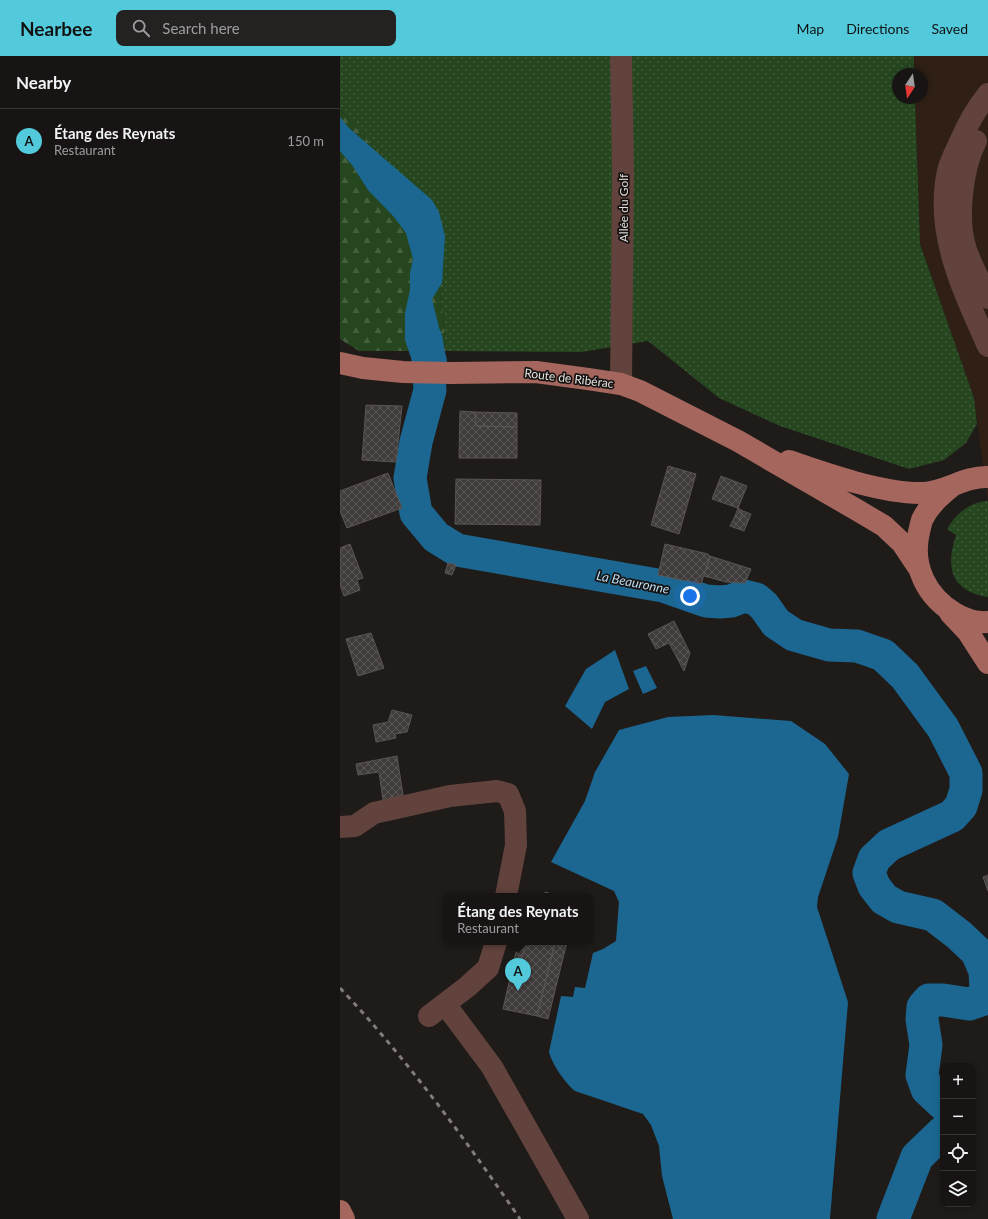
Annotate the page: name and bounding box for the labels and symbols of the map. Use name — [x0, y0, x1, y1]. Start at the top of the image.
north arrow — [892, 68, 928, 104]
street label: Allée du Golf — [616, 173, 631, 242]
street label: Route de Ribérac — [524, 365, 615, 391]
water label: La Beauronne — [595, 567, 671, 597]
your location — [680, 586, 700, 606]
pin: A — [505, 958, 531, 991]

